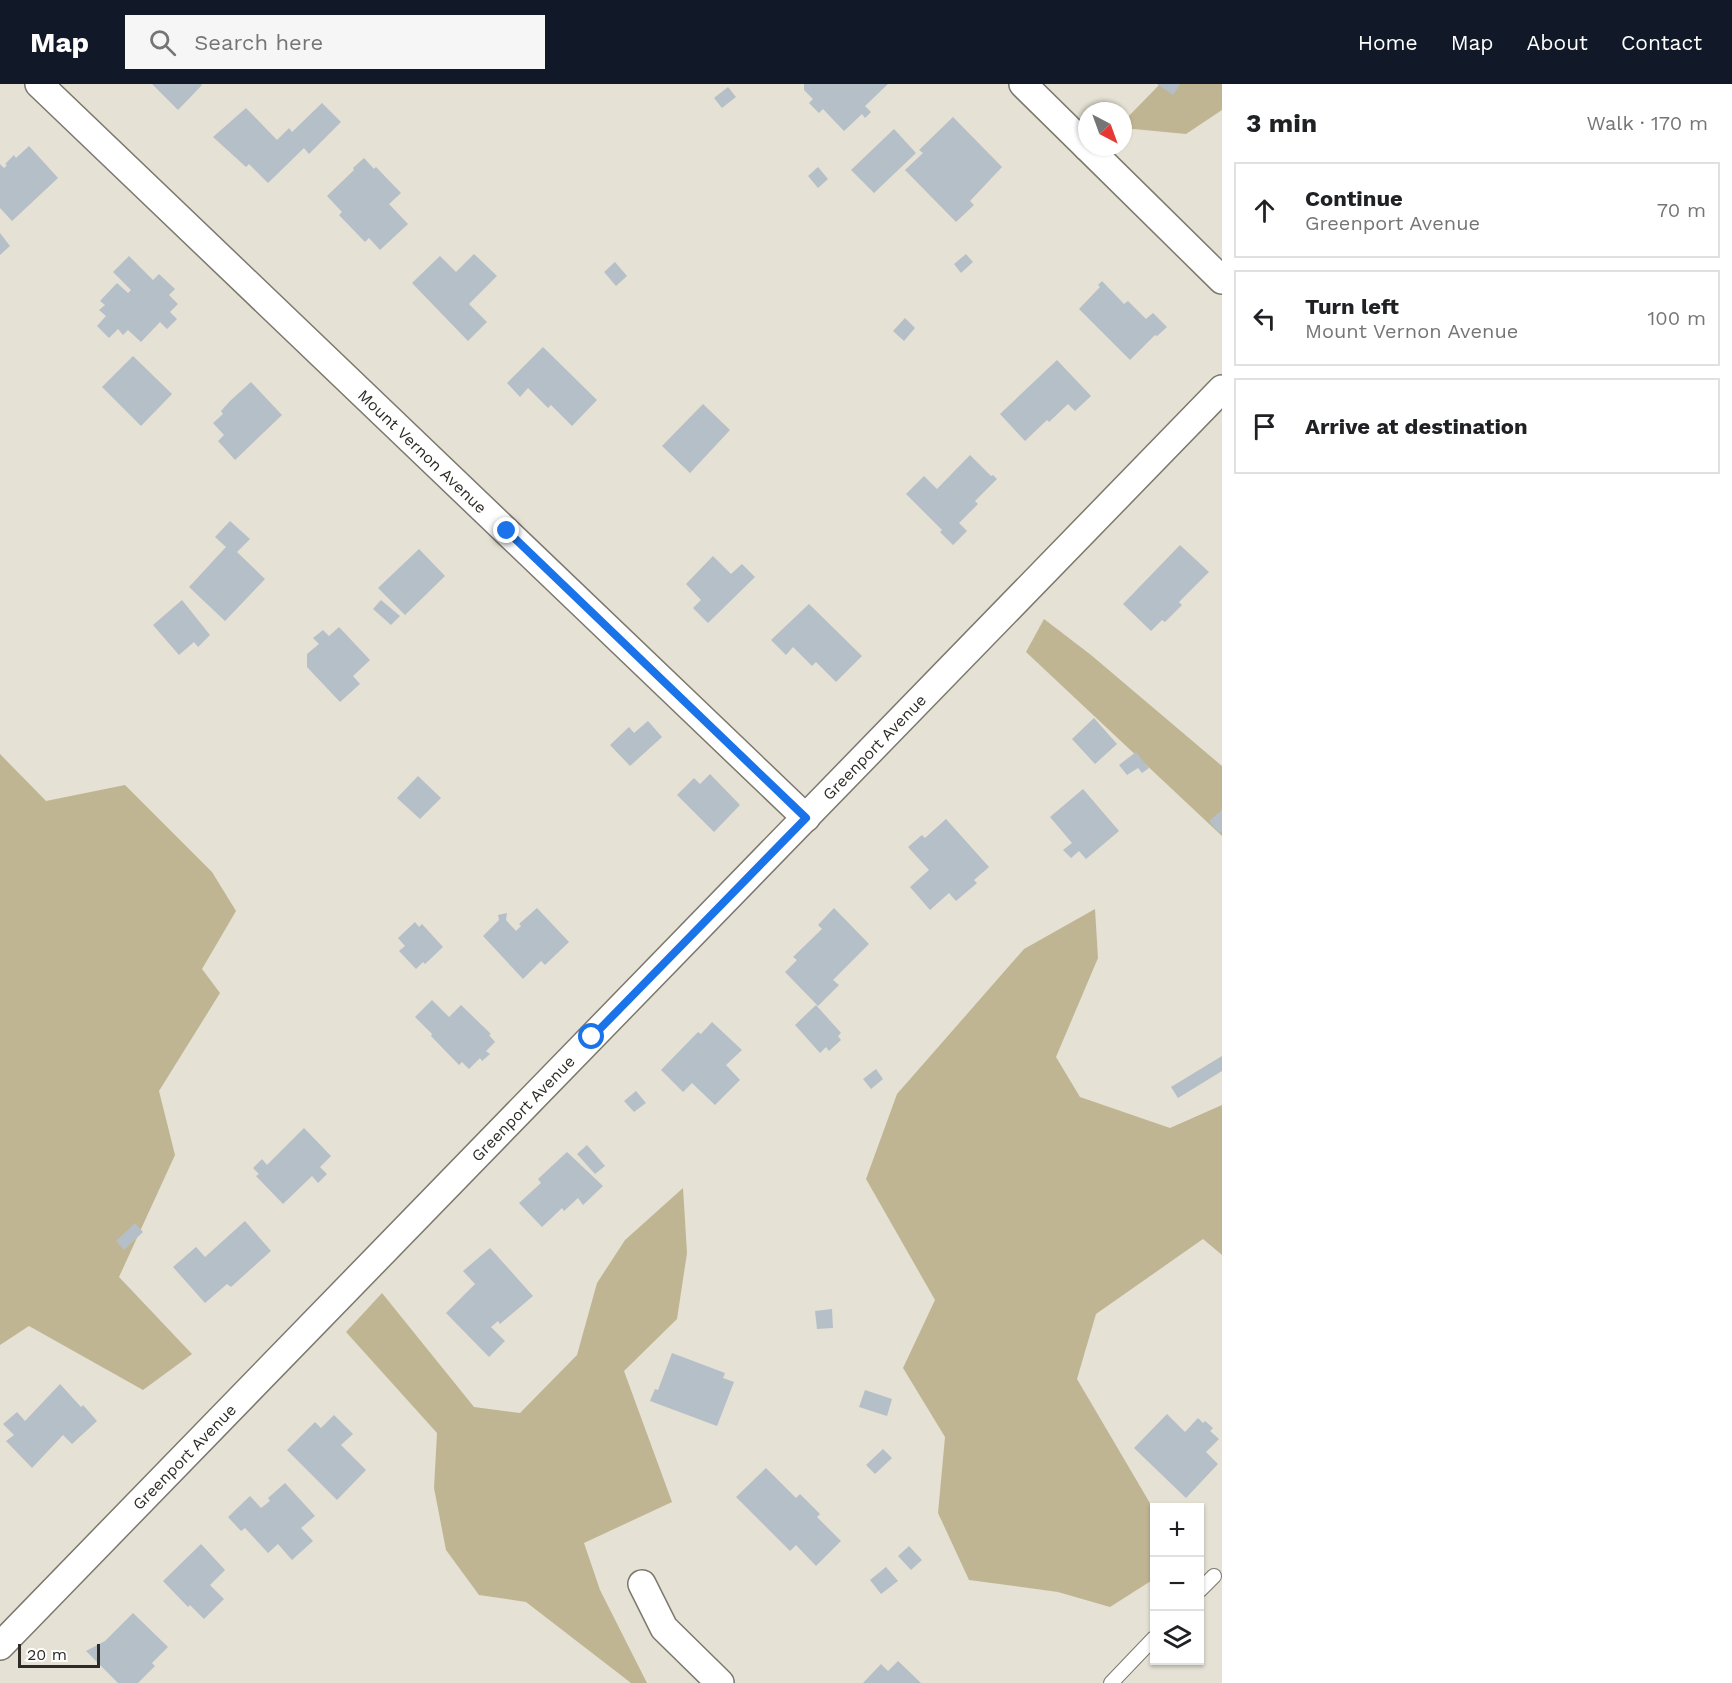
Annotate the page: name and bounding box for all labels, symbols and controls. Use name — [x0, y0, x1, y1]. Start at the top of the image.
search box — [125, 15, 545, 69]
text: Map — [30, 26, 89, 59]
icon: search — [146, 26, 179, 59]
text: Search here — [194, 30, 323, 55]
text: Home — [1358, 30, 1418, 55]
text: Map — [1451, 30, 1494, 55]
text: About — [1527, 30, 1588, 55]
text: Contact — [1621, 30, 1702, 55]
north arrow — [1078, 102, 1132, 156]
text: 3 min — [1246, 108, 1317, 138]
text: Walk · 170 m — [1587, 111, 1708, 135]
text: Continue — [1305, 186, 1403, 211]
icon: ahead — [1248, 194, 1281, 227]
text: 70 m — [1657, 198, 1706, 222]
text: Greenport Avenue — [1305, 211, 1480, 235]
text: Turn left — [1305, 294, 1399, 319]
icon: left — [1248, 302, 1281, 335]
text: 100 m — [1647, 306, 1706, 330]
text: Mount Vernon Avenue — [1305, 319, 1518, 343]
street label: Mount Vernon Avenue — [354, 386, 491, 517]
icon: arrive — [1248, 410, 1281, 443]
text: Arrive at destination — [1305, 414, 1528, 439]
route end — [493, 517, 519, 543]
street label: Greenport Avenue — [819, 690, 930, 804]
route start — [578, 1023, 604, 1049]
street label: Greenport Avenue — [467, 1052, 579, 1165]
street label: Greenport Avenue — [129, 1400, 240, 1514]
map controls — [1150, 1503, 1204, 1665]
button: + — [1150, 1503, 1204, 1557]
button: − — [1150, 1557, 1204, 1611]
button: layers — [1150, 1611, 1204, 1665]
scale bar — [18, 1641, 100, 1668]
text: 20 m — [27, 1645, 67, 1664]

